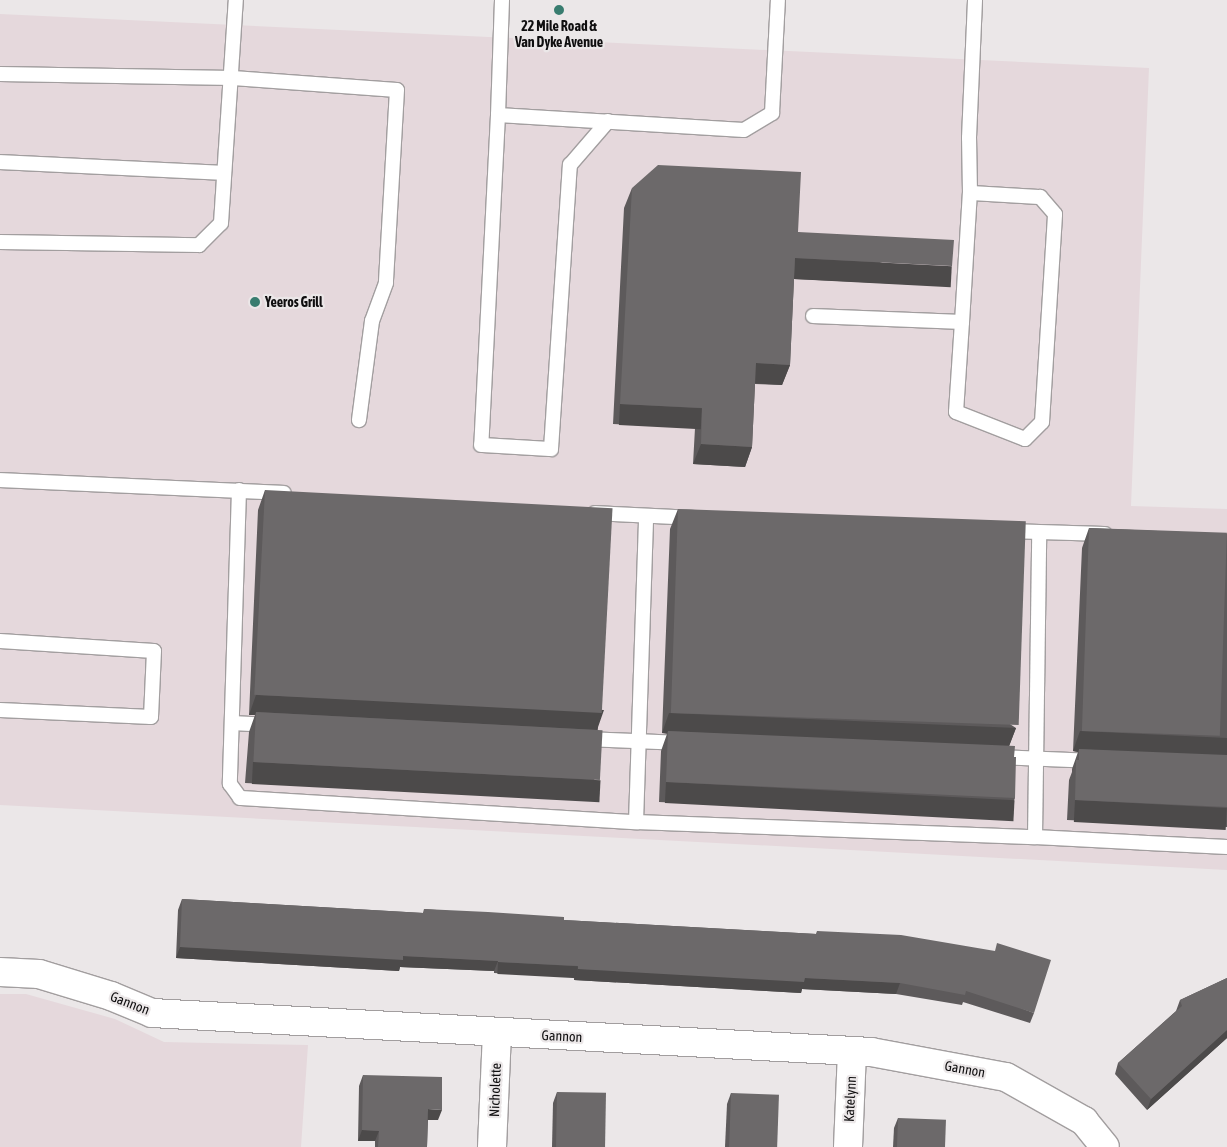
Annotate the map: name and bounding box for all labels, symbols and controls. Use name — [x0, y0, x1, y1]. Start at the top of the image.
marker: 22 Mile Road & Van Dyke Avenue — [553, 4, 565, 16]
place label: 22 Mile Road & Van Dyke Avenue — [515, 18, 603, 50]
place label: Yeeros Grill — [265, 294, 323, 310]
marker: Yeeros Grill — [249, 296, 261, 308]
street label: Gannon — [108, 988, 152, 1018]
street label: Gannon — [541, 1027, 583, 1045]
street label: Gannon — [943, 1057, 987, 1081]
street label: Nicholette — [486, 1063, 504, 1117]
street label: Katelynn — [840, 1075, 860, 1123]

